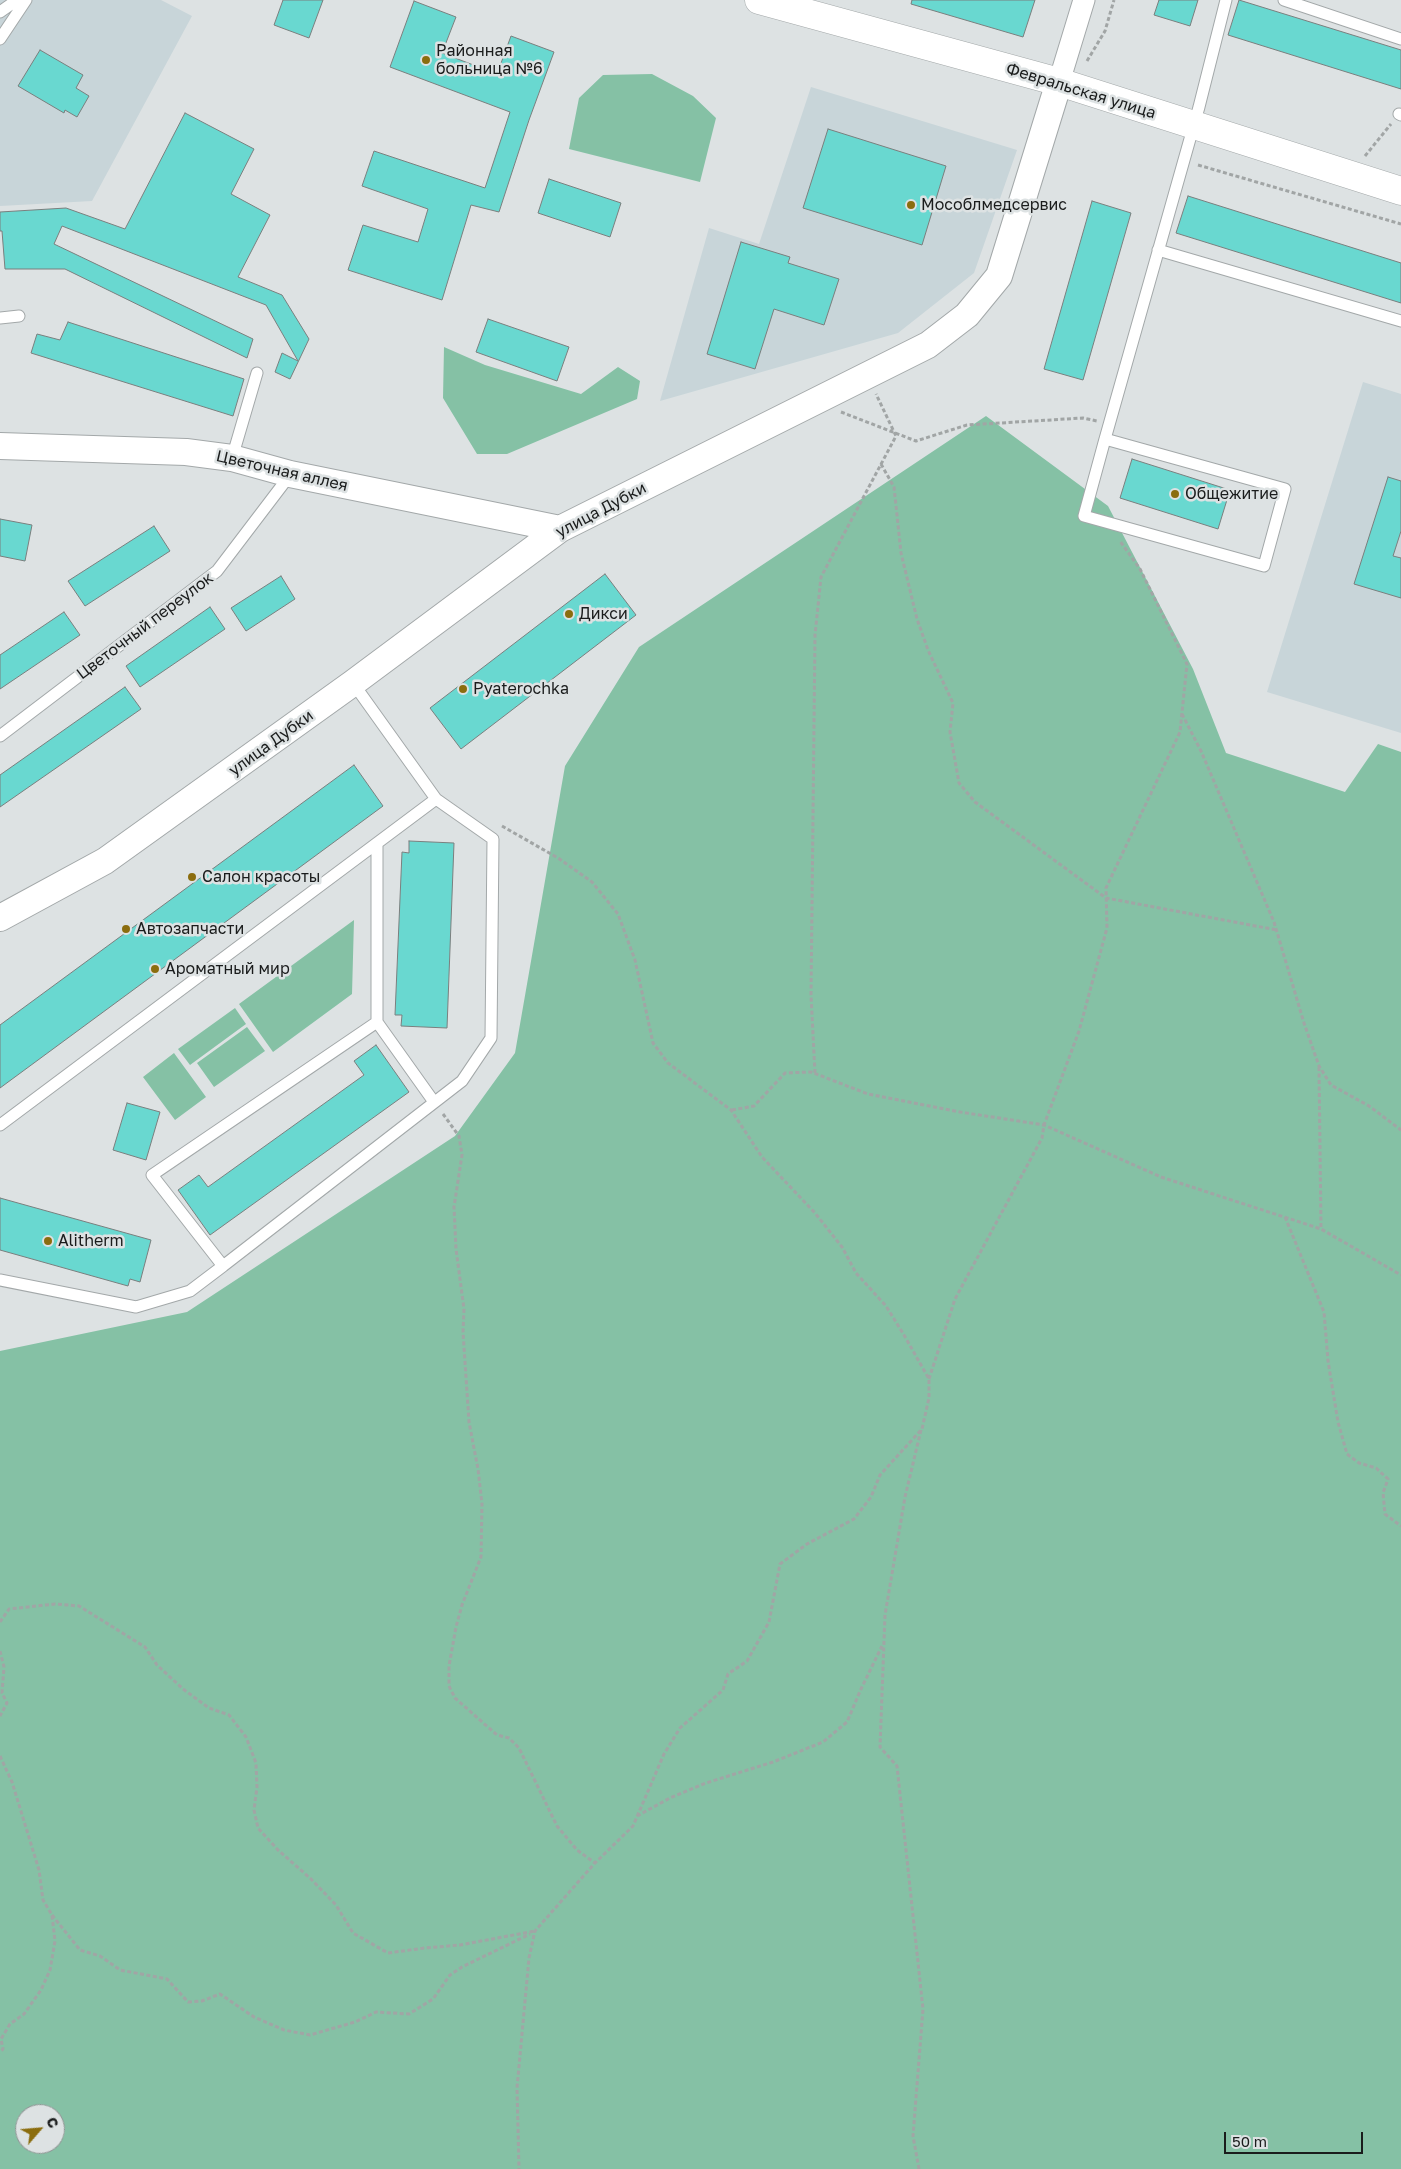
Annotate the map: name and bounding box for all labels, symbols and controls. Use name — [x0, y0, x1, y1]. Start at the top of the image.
place label: Районная больница №6 — [436, 41, 543, 79]
marker: Районная больница №6 — [420, 54, 432, 66]
street label: Февральская улица — [1004, 59, 1158, 123]
place label: Мособлмедсервис — [921, 195, 1067, 215]
marker: Мособлмедсервис — [905, 199, 917, 211]
street label: Цветочная аллея — [214, 447, 350, 495]
street label: улица Дубки — [552, 478, 650, 542]
place label: Общежитие — [1185, 484, 1278, 504]
marker: Общежитие — [1169, 488, 1181, 500]
street label: Цветочный переулок — [73, 568, 217, 684]
place label: Дикси — [579, 604, 628, 624]
marker: Дикси — [563, 608, 575, 620]
place label: Pyaterochka — [473, 679, 569, 699]
marker: Pyaterochka — [457, 683, 469, 695]
street label: улица Дубки — [225, 706, 317, 780]
place label: Салон красоты — [202, 867, 320, 887]
marker: Салон красоты — [186, 871, 198, 883]
place label: Автозапчасти — [136, 919, 244, 939]
marker: Автозапчасти — [120, 923, 132, 935]
place label: Ароматный мир — [165, 959, 290, 979]
marker: Ароматный мир — [149, 963, 161, 975]
place label: Alitherm — [58, 1231, 124, 1251]
marker: Alitherm — [42, 1235, 54, 1247]
north arrow — [15, 2104, 65, 2154]
text: С — [43, 2114, 63, 2131]
scale bar — [1226, 2122, 1365, 2154]
text: 50 m — [1232, 2132, 1267, 2150]

